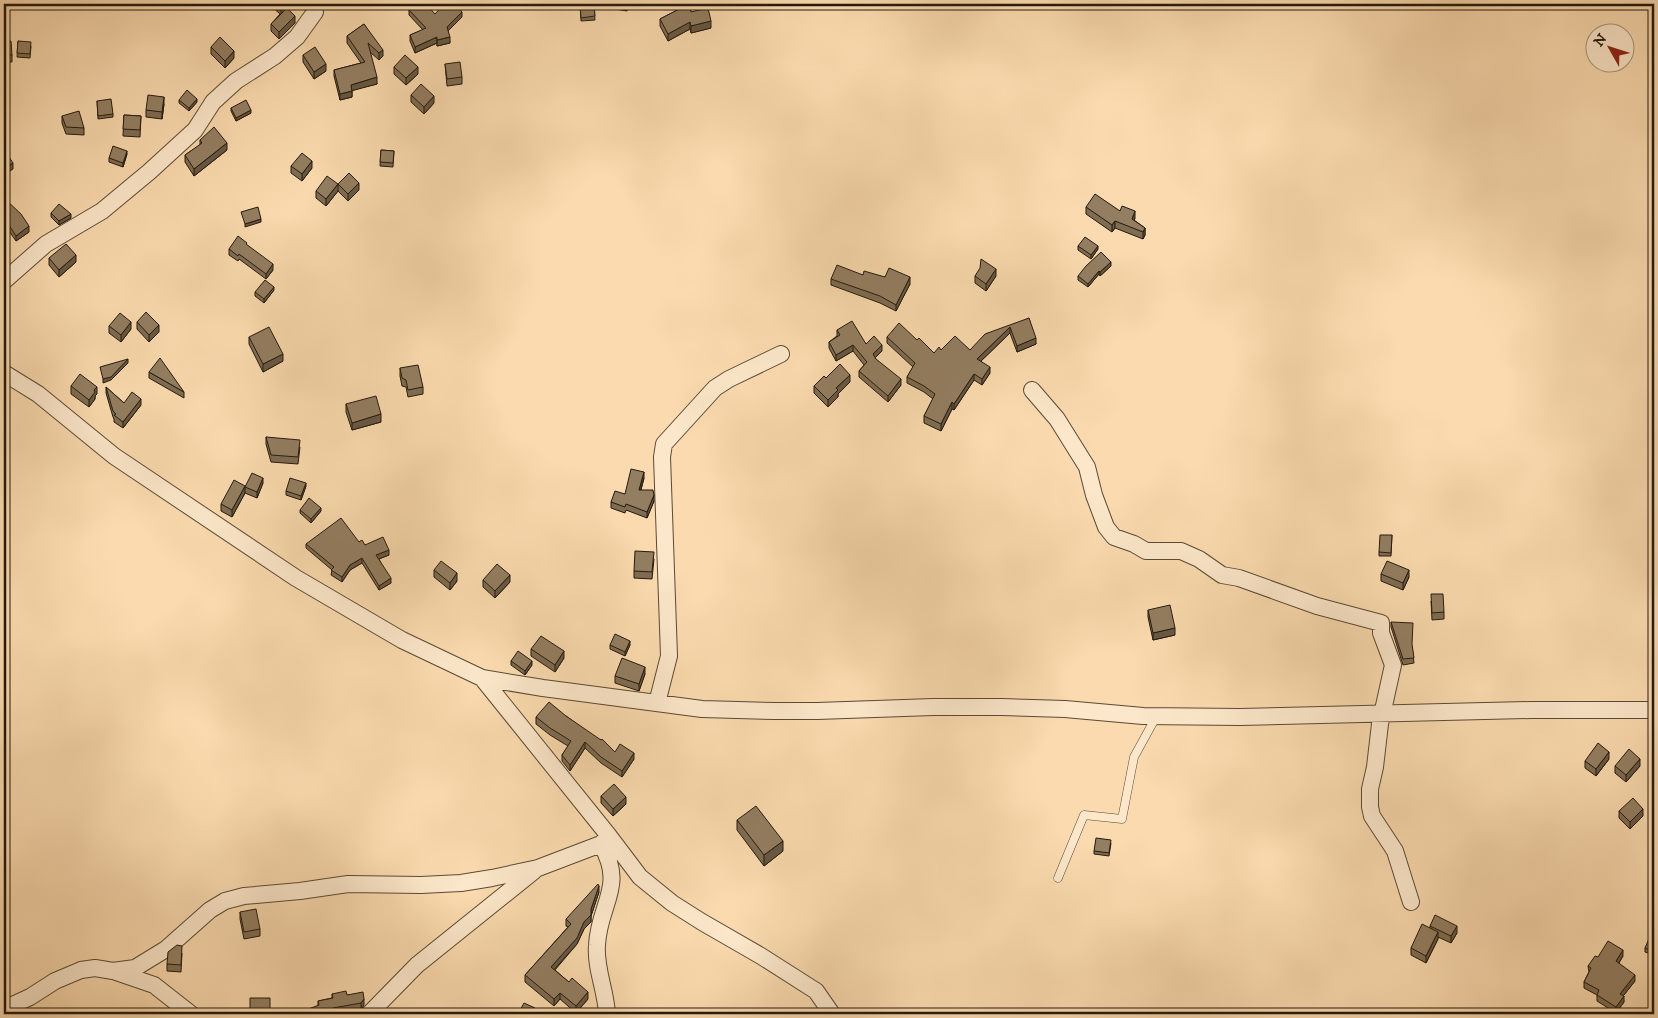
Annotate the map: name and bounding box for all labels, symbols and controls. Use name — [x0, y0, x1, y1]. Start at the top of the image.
north arrow — [1586, 22, 1636, 72]
text: N — [1590, 30, 1612, 51]

